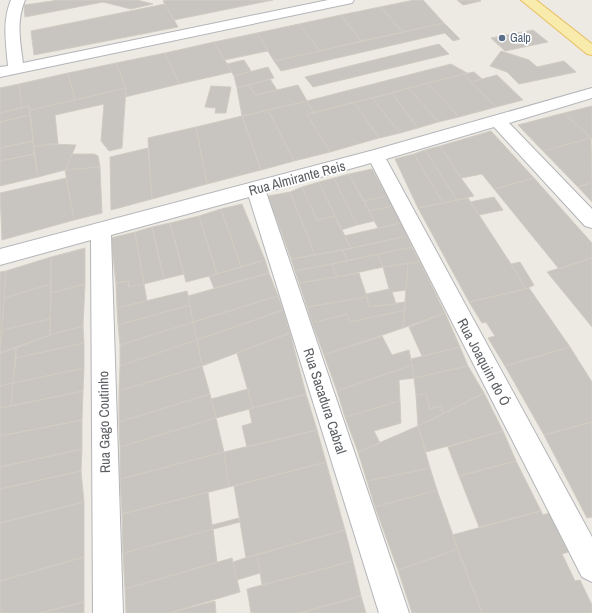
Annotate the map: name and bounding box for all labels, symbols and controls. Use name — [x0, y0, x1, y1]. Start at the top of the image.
place label: Galp — [510, 30, 531, 46]
marker: Galp — [497, 33, 507, 43]
street label: Rua Almirante Reis — [247, 156, 348, 200]
street label: Rua Joaquim do Ó — [453, 315, 515, 409]
street label: Rua Sacadura Cabral — [299, 346, 351, 456]
street label: Rua Gago Coutinho — [94, 371, 114, 473]

